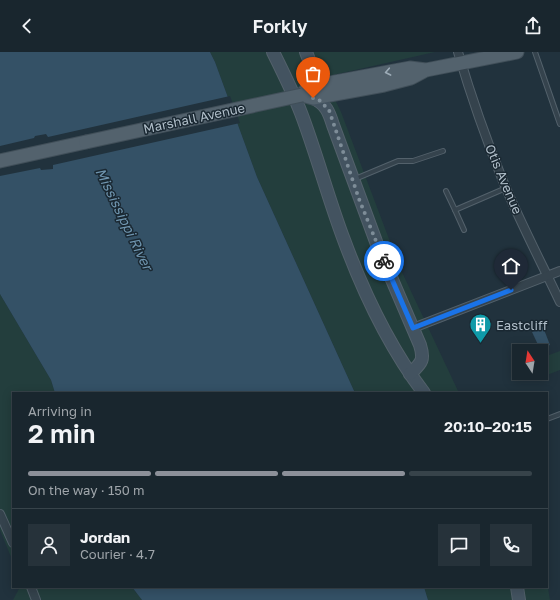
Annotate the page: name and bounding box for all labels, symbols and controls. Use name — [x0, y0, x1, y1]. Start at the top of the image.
icon: back — [16, 15, 38, 37]
text: Forkly — [253, 15, 307, 37]
icon: share — [522, 15, 544, 37]
pin — [296, 57, 330, 98]
icon: bag — [302, 63, 324, 85]
one-way arrow — [385, 68, 391, 76]
street label: Marshall Avenue — [142, 99, 246, 137]
street label: Otis Avenue — [482, 142, 526, 216]
water label: Mississippi River — [92, 165, 158, 275]
courier — [364, 241, 404, 281]
pin — [494, 249, 528, 290]
icon: bike — [373, 250, 395, 272]
icon: home — [500, 255, 522, 277]
building icon: Eastcliff — [468, 312, 494, 345]
place label: Eastcliff — [496, 317, 548, 333]
north arrow — [512, 344, 548, 380]
map controls — [512, 344, 548, 380]
text: Arriving in — [28, 403, 92, 419]
text: 20:10–20:15 — [444, 417, 532, 435]
text: 2 min — [28, 418, 96, 449]
text: On the way · 150 m — [28, 482, 145, 498]
button: person — [28, 524, 70, 566]
button: chat — [438, 524, 480, 566]
button: phone — [490, 524, 532, 566]
text: Jordan — [80, 528, 130, 546]
text: Courier · 4.7 — [80, 546, 155, 562]

